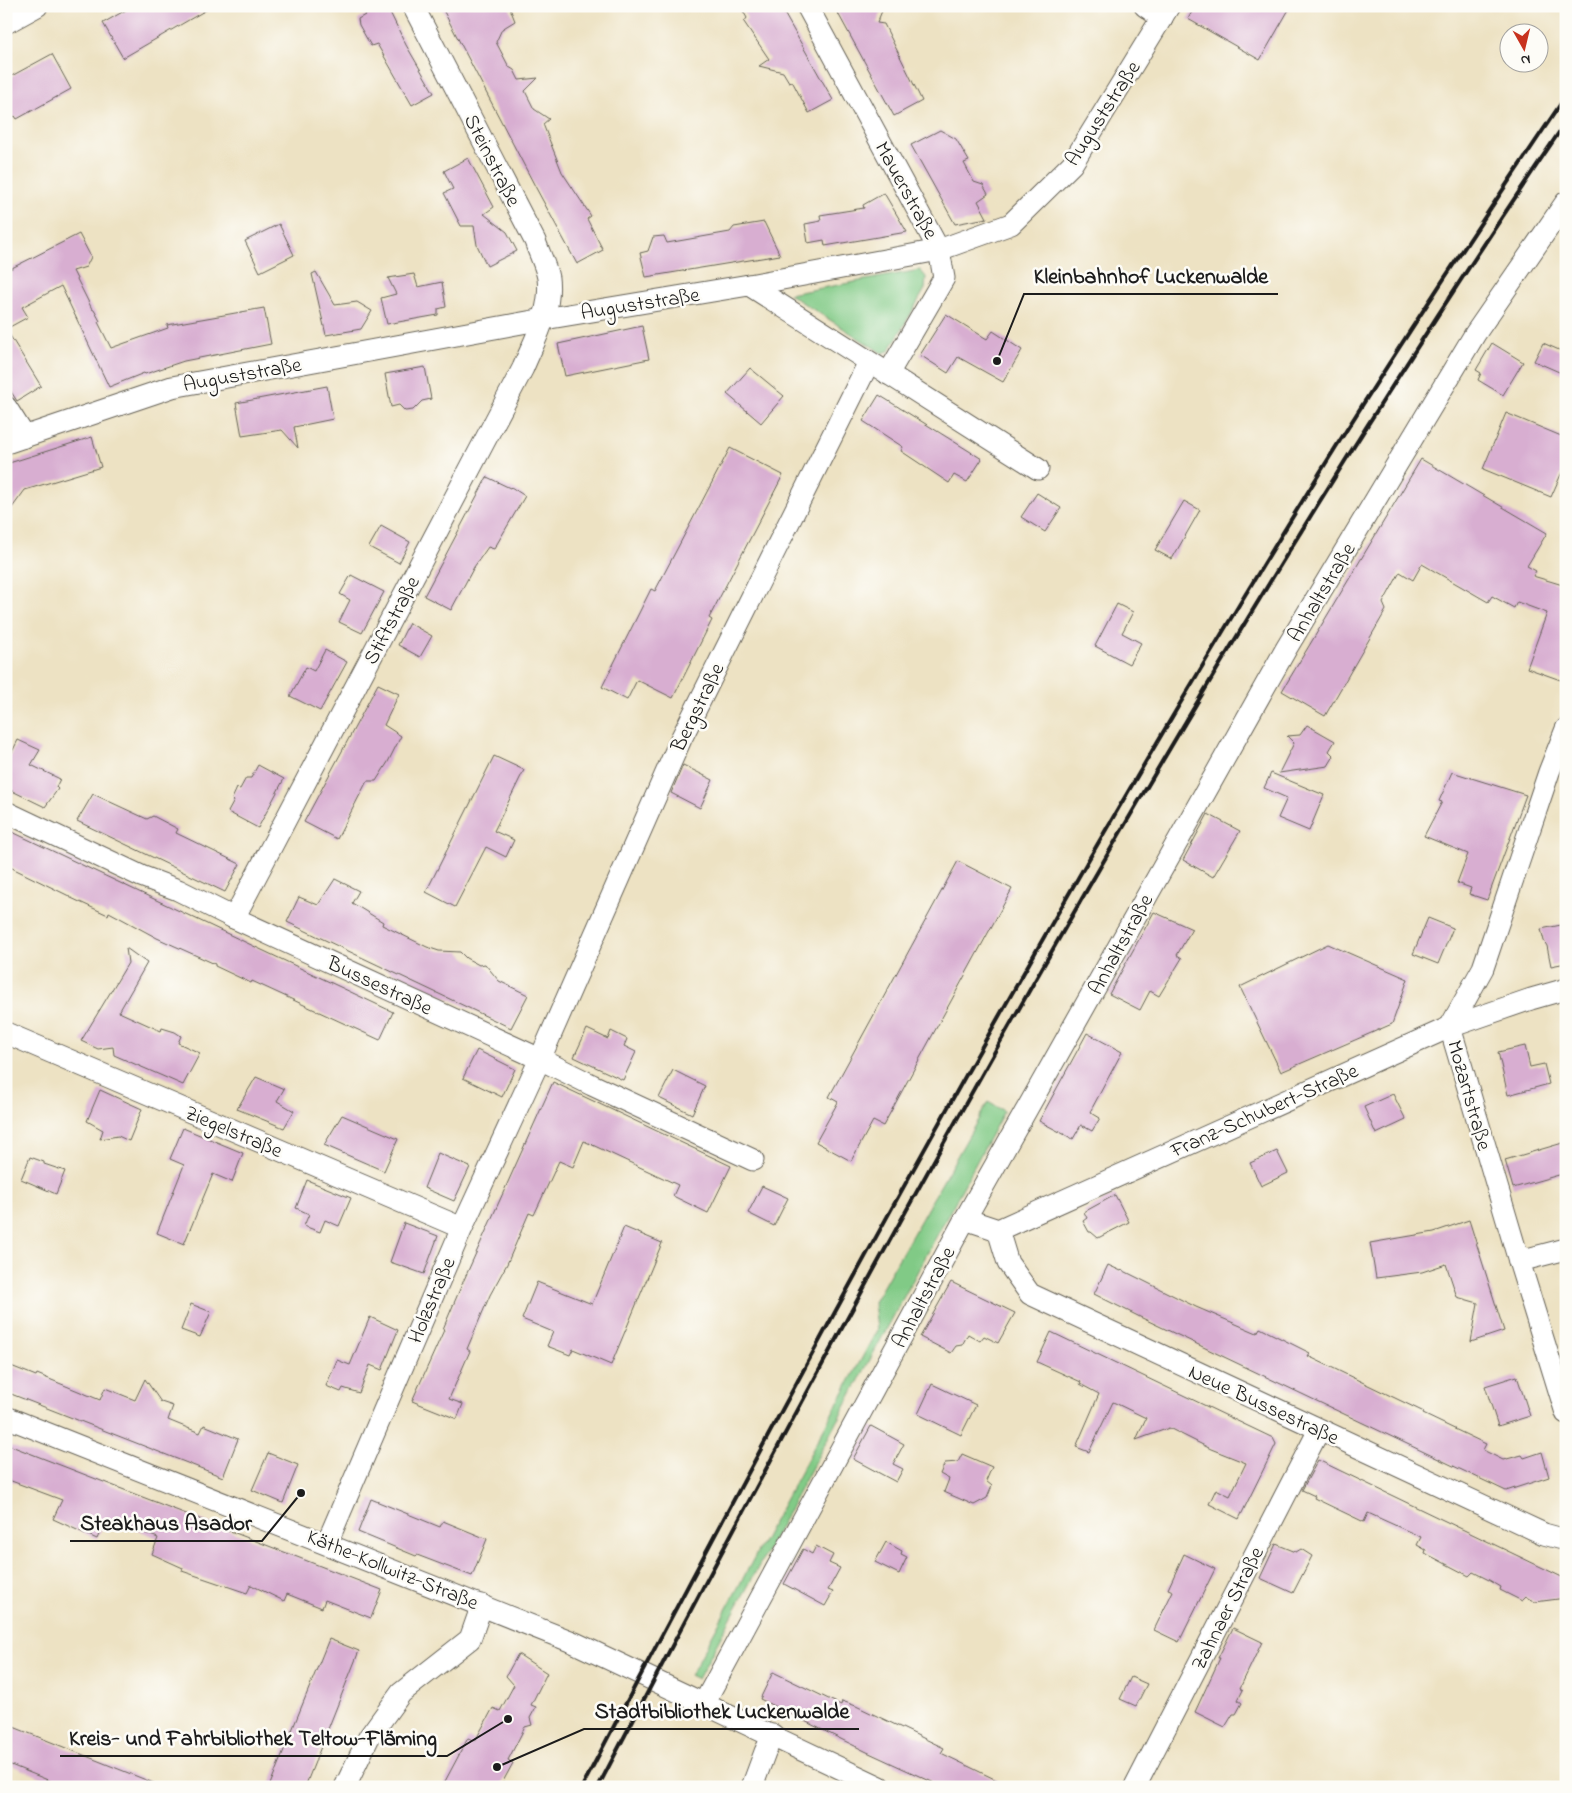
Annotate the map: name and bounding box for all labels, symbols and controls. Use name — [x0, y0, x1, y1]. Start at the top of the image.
north arrow — [1500, 22, 1550, 72]
text: N — [1519, 48, 1532, 70]
street label: Auguststraße — [1058, 55, 1151, 174]
street label: Steinstraße — [455, 110, 528, 213]
street label: Mauerstraße — [866, 136, 945, 246]
callout: Kleinbahnhof Luckenwalde — [1024, 257, 1278, 294]
text: Kleinbahnhof Luckenwalde — [1034, 262, 1269, 294]
street label: Auguststraße — [579, 281, 703, 331]
street label: Auguststraße — [181, 351, 305, 403]
street label: Anhaltstraße — [1281, 537, 1365, 648]
street label: Stiftstraße — [357, 571, 429, 670]
street label: Bergstraße — [664, 658, 735, 759]
street label: Anhaltstraße — [1082, 889, 1162, 1001]
street label: Bussestraße — [321, 949, 437, 1025]
street label: Mozartstraße — [1438, 1037, 1498, 1155]
street label: Franz-Schubert-Straße — [1165, 1057, 1364, 1167]
street label: Ziegelstraße — [179, 1099, 287, 1169]
street label: Anhaltstraße — [885, 1241, 964, 1354]
street label: Holzstraße — [401, 1253, 465, 1348]
street label: Neue Bussestraße — [1183, 1358, 1344, 1454]
callout: Steakhaus Asador — [70, 1504, 262, 1541]
text: Steakhaus Asador — [80, 1509, 253, 1541]
street label: Käthe-Kollwitz-Straße — [302, 1523, 483, 1619]
street label: Zahnaer Straße — [1185, 1541, 1273, 1676]
callout: Stadtbibliothek Luckenwalde — [584, 1692, 859, 1729]
text: Stadtbibliothek Luckenwalde — [595, 1697, 850, 1729]
callout: Kreis- und Fahrbibliothek Teltow-Fläming — [60, 1719, 447, 1756]
text: Kreis- und Fahrbibliothek Teltow-Fläming — [69, 1724, 437, 1757]

